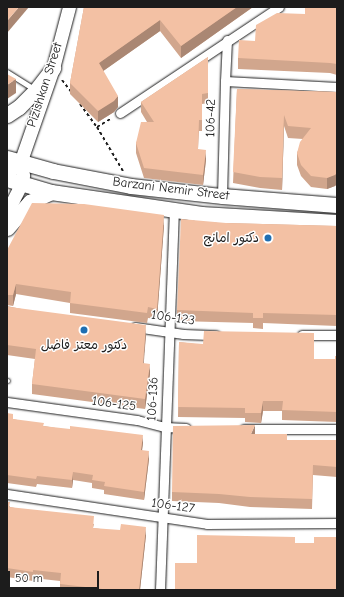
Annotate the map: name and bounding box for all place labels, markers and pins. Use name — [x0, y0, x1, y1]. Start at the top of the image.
place label: دكتور امانج — [204, 230, 259, 246]
marker: دكتور امانج — [262, 232, 274, 244]
marker: دكتور معتز فاضل — [78, 324, 90, 336]
place label: دكتور معتز فاضل — [41, 337, 127, 353]

